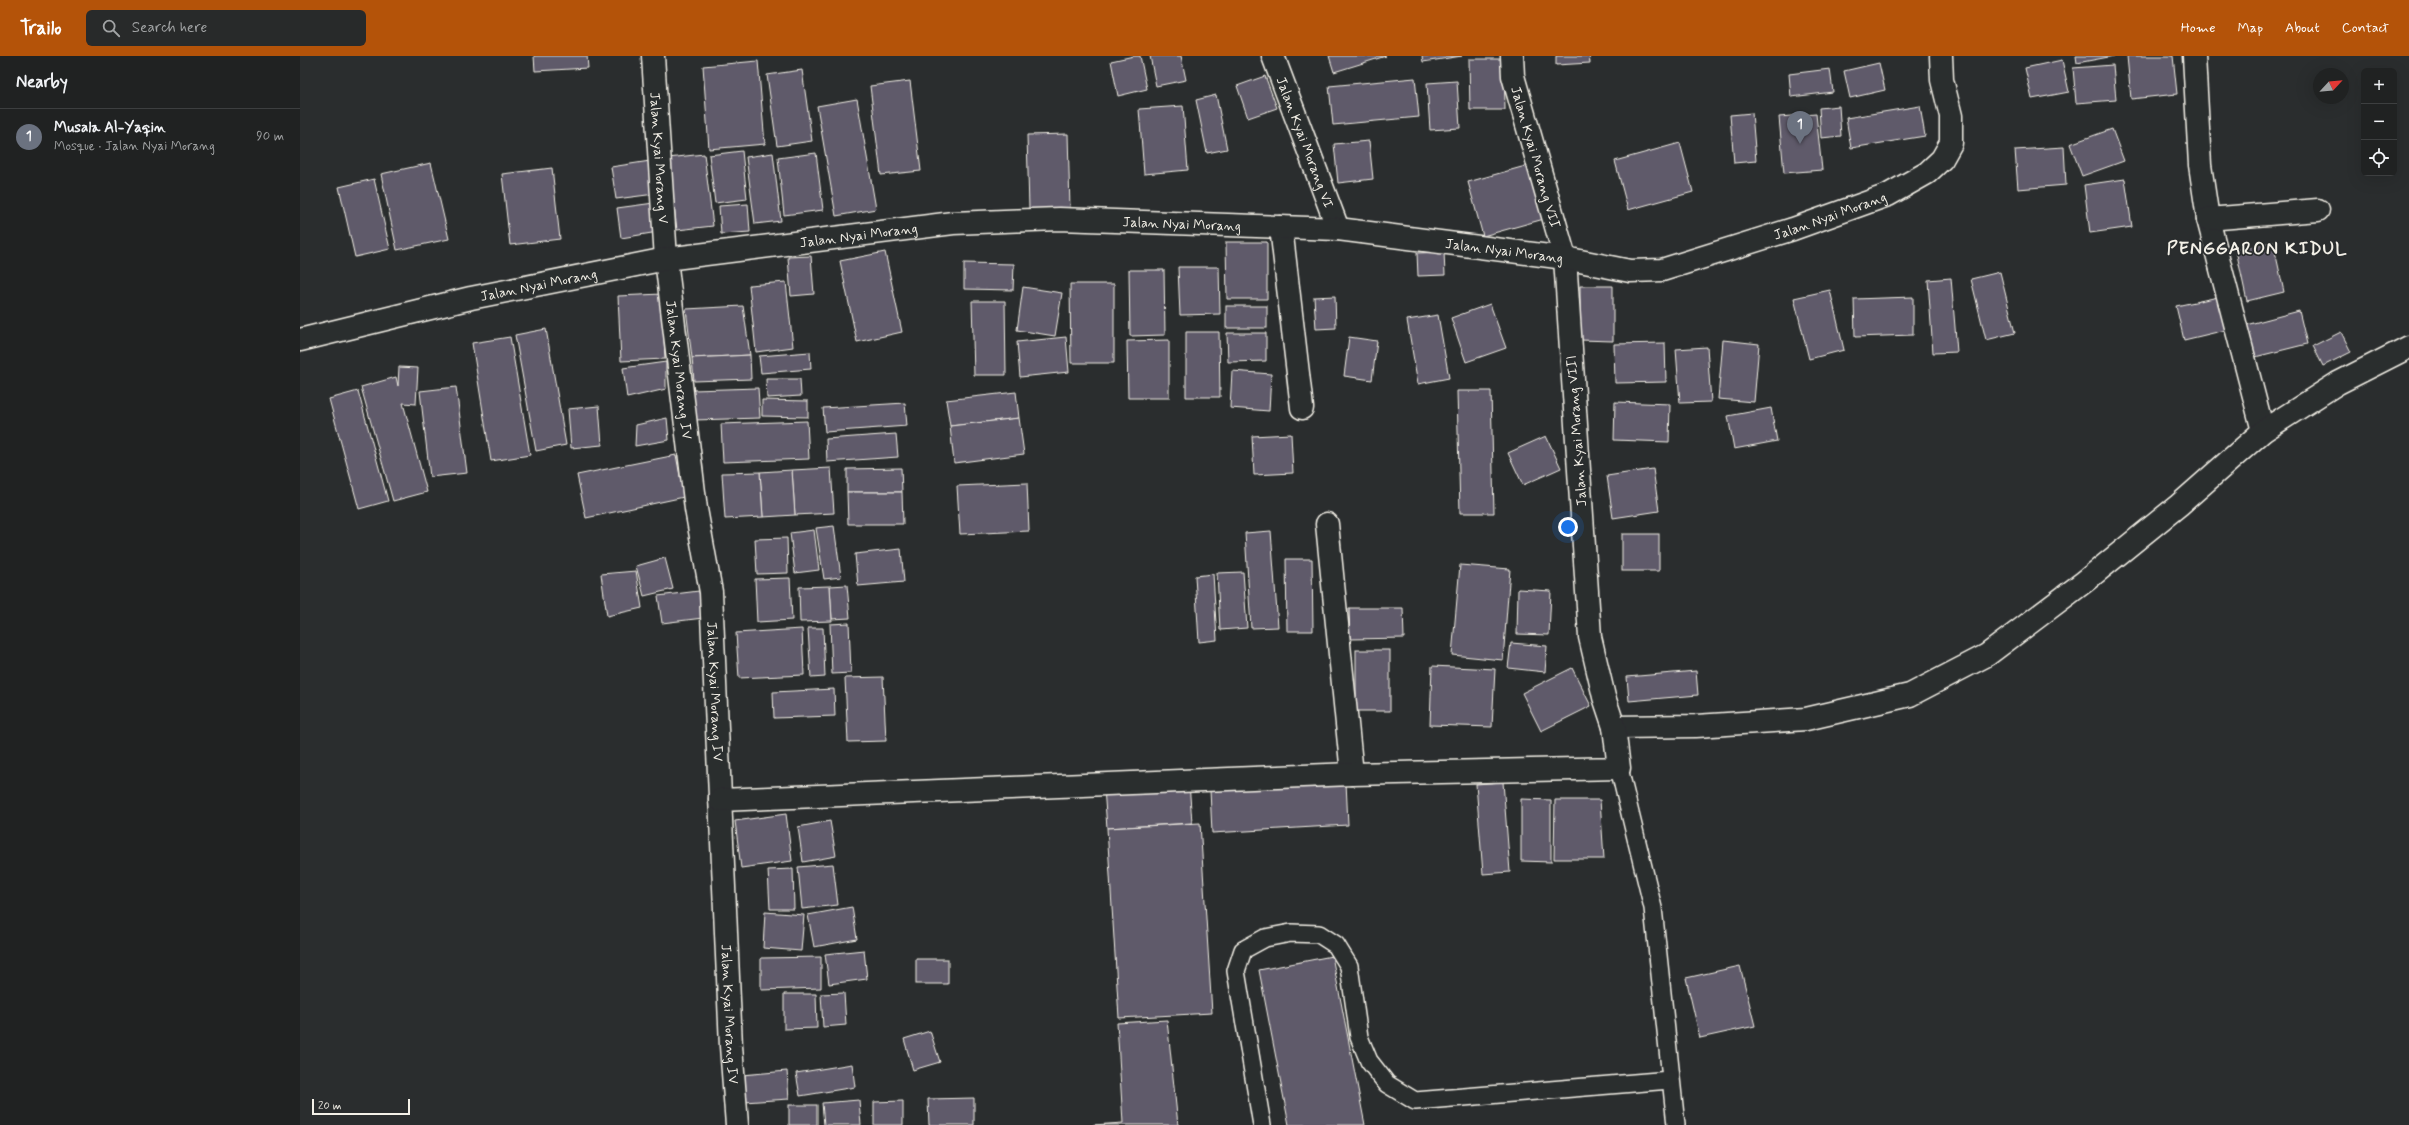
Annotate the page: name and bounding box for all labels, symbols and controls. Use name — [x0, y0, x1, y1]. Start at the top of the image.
search box — [86, 10, 366, 46]
text: Trailo — [20, 16, 62, 41]
icon: search — [100, 17, 122, 39]
text: Search here — [132, 18, 207, 38]
text: Home — [2181, 19, 2215, 37]
text: Map — [2237, 19, 2263, 37]
text: About — [2285, 19, 2320, 37]
text: Contact — [2342, 19, 2389, 37]
north arrow — [2313, 68, 2349, 104]
map controls — [2361, 68, 2397, 176]
button: + — [2361, 68, 2397, 104]
text: Nearby — [16, 71, 68, 93]
street label: Jalan Kyai Morang VI — [1272, 74, 1337, 211]
street label: Jalan Kyai Morang VII — [1506, 84, 1564, 230]
street label: Jalan Kyai Morang V — [645, 91, 672, 224]
button: − — [2361, 104, 2397, 140]
pin: 1 — [1787, 111, 1813, 144]
text: Musala Al-Yaqin — [54, 118, 166, 138]
text: 1 — [26, 128, 32, 145]
text: 90 m — [256, 128, 284, 145]
text: Mosque · Jalan Nyai Morang — [54, 138, 215, 155]
button: locate — [2361, 140, 2397, 176]
street label: Jalan Nyai Morang — [1771, 188, 1889, 245]
street label: Jalan Nyai Morang — [1122, 213, 1241, 236]
street label: Jalan Nyai Morang — [799, 220, 919, 252]
street label: Jalan Nyai Morang — [1444, 235, 1564, 268]
district label: PENGGARON KIDUL — [2167, 237, 2347, 261]
street label: Jalan Nyai Morang — [479, 265, 599, 306]
street label: Jalan Kyai Morang IV — [661, 299, 696, 441]
street label: Jalan Kyai Morang VIII — [1563, 355, 1591, 507]
your location — [1558, 517, 1578, 537]
street label: Jalan Kyai Morang IV — [702, 621, 726, 762]
street label: Jalan Kyai Morang IV — [717, 944, 742, 1085]
scale bar — [312, 1097, 410, 1116]
text: 20 m — [318, 1099, 341, 1113]

